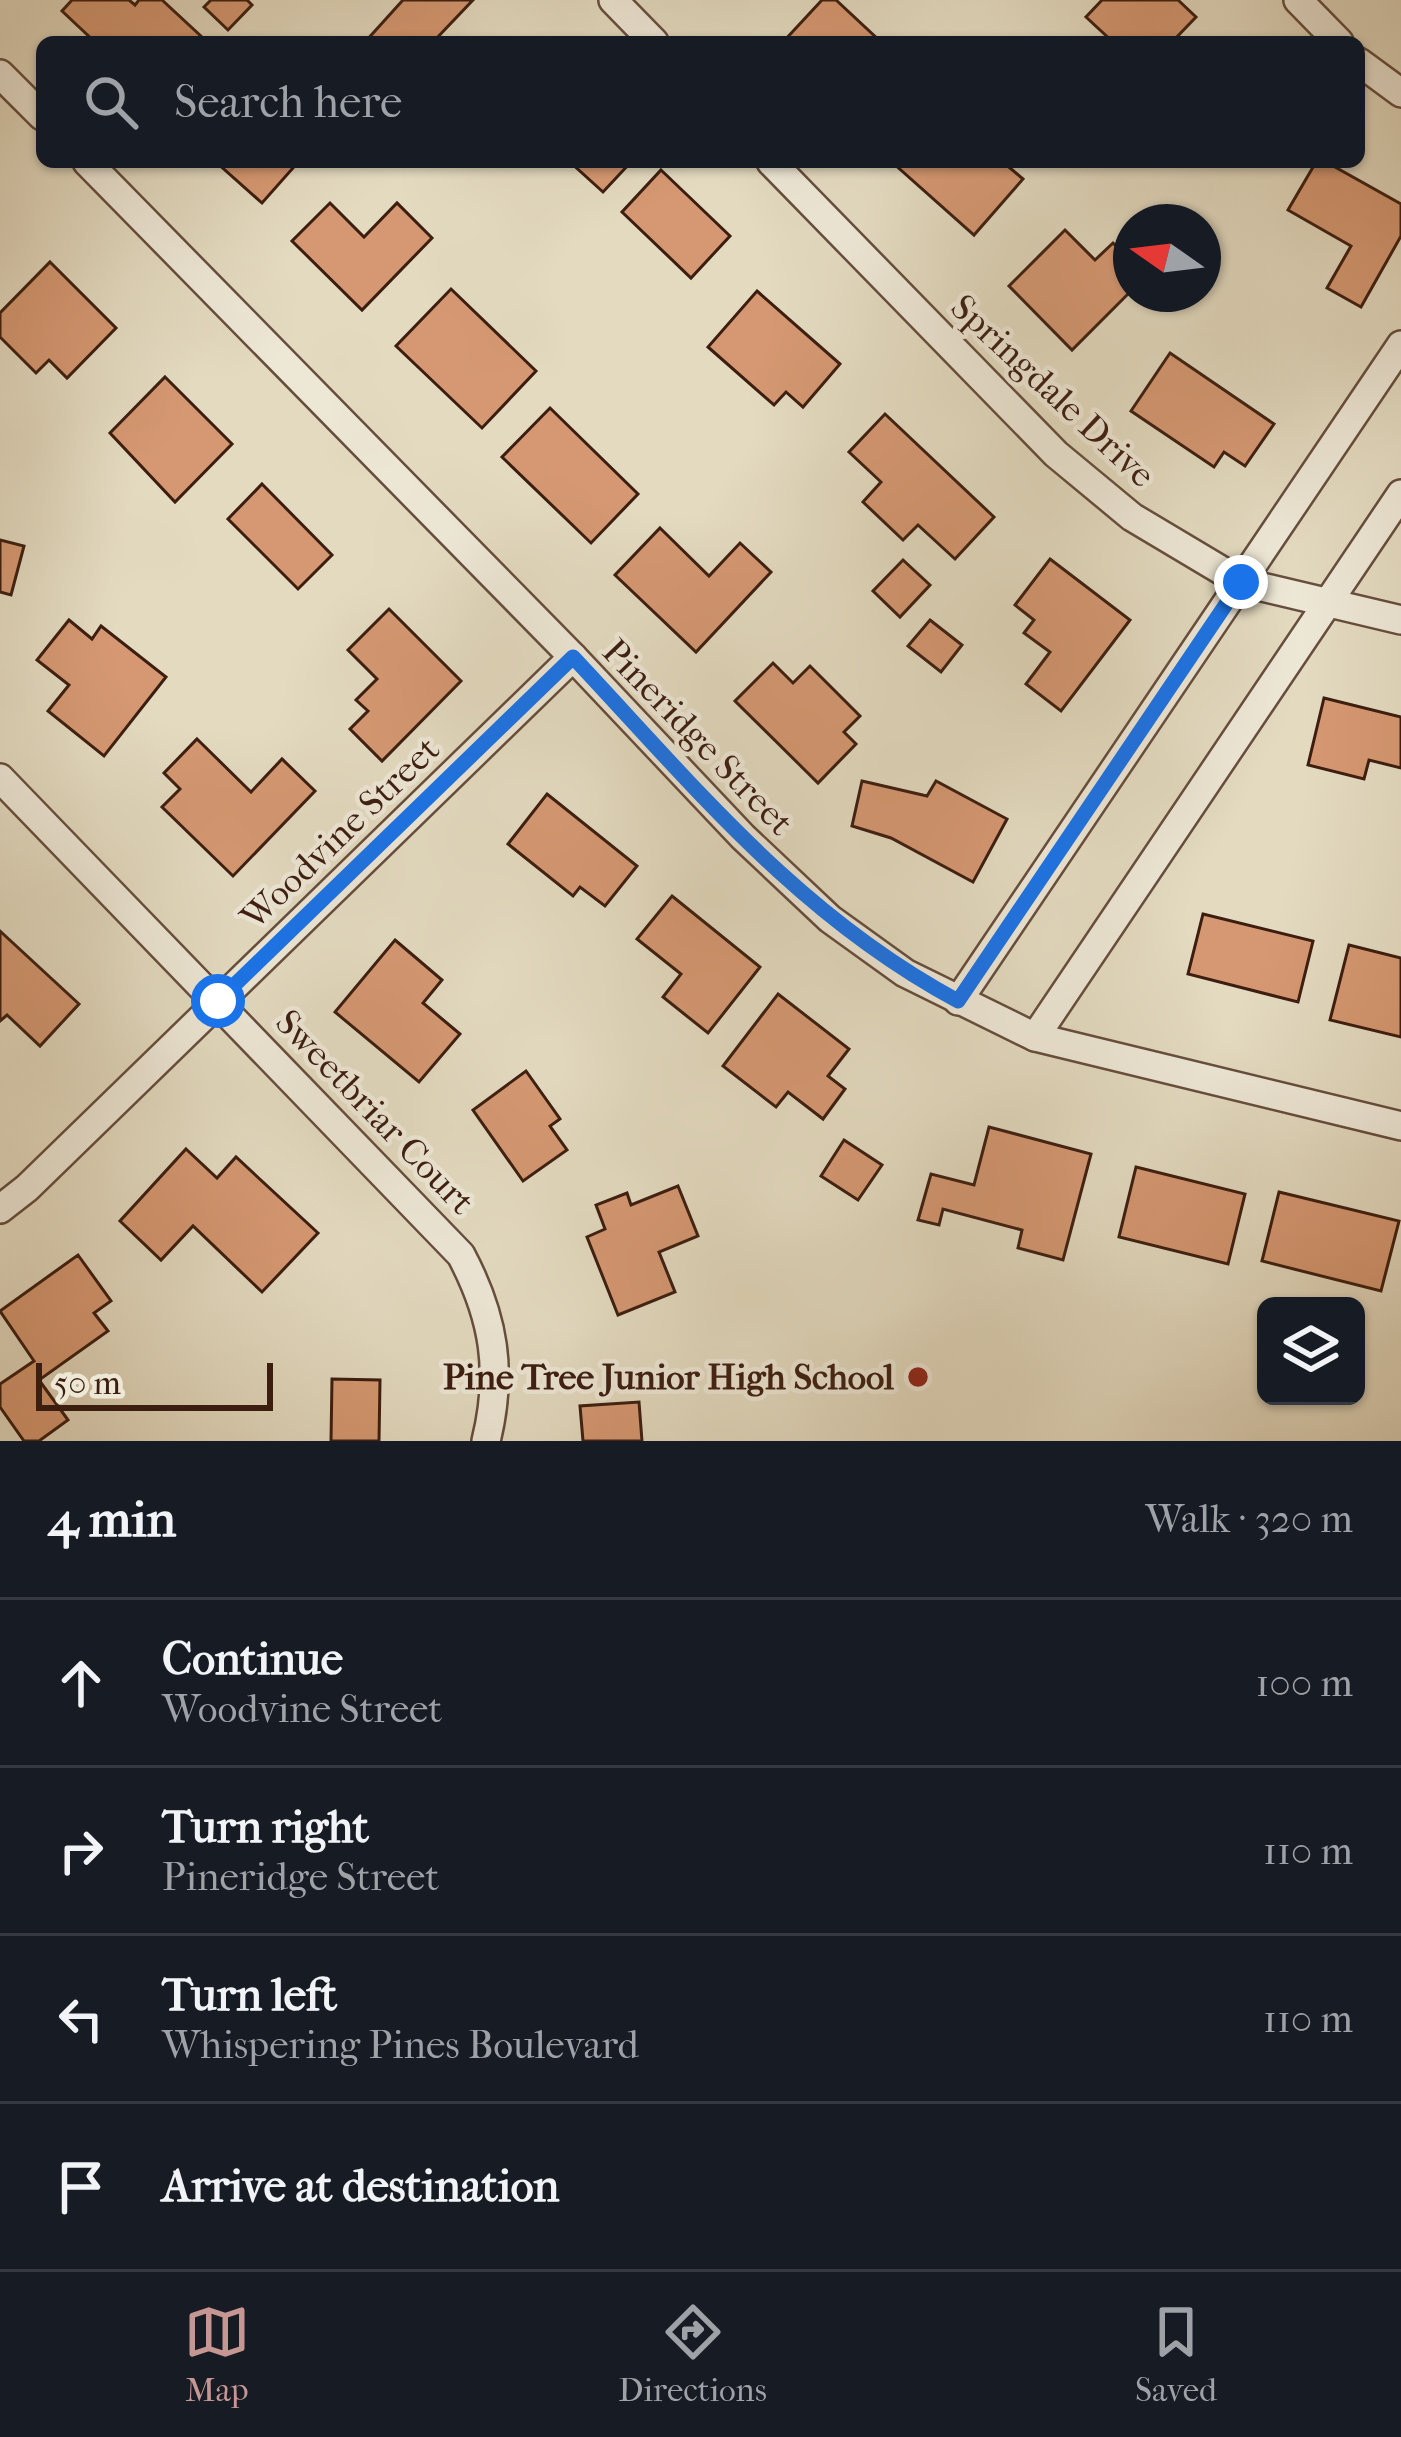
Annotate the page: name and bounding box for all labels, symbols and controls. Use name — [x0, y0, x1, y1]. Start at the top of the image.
search box — [36, 36, 1365, 168]
icon: search — [78, 69, 144, 135]
text: Search here — [174, 76, 402, 129]
north arrow — [1113, 204, 1221, 312]
street label: Springdale Drive — [942, 286, 1164, 496]
route end — [1214, 555, 1268, 609]
street label: Pineridge Street — [594, 630, 802, 844]
street label: Woodvine Street — [232, 728, 448, 939]
route start — [191, 974, 245, 1028]
street label: Sweetbriar Court — [267, 1001, 483, 1223]
map controls — [1257, 1297, 1365, 1405]
button: layers — [1257, 1297, 1365, 1405]
place label: Pine Tree Junior High School — [443, 1356, 894, 1398]
scale bar — [36, 1357, 273, 1410]
text: 50 m — [54, 1364, 121, 1403]
marker: Pine Tree Junior High School — [905, 1364, 931, 1390]
text: 4 min — [48, 1489, 176, 1549]
text: Walk · 320 m — [1146, 1496, 1353, 1542]
text: Continue — [162, 1633, 343, 1686]
icon: ahead — [48, 1650, 114, 1716]
text: 100 m — [1255, 1660, 1353, 1706]
text: Woodvine Street — [162, 1686, 442, 1732]
text: Turn right — [162, 1801, 369, 1854]
icon: right — [48, 1818, 114, 1884]
text: 110 m — [1263, 1828, 1353, 1874]
text: Pineridge Street — [162, 1854, 439, 1900]
text: Turn left — [162, 1969, 337, 2022]
icon: left — [48, 1986, 114, 2052]
text: 110 m — [1263, 1996, 1353, 2042]
text: Whispering Pines Boulevard — [162, 2022, 639, 2068]
icon: arrive — [48, 2154, 114, 2220]
text: Arrive at destination — [162, 2160, 559, 2213]
tab: Map — [184, 2299, 250, 2410]
tab: Directions — [618, 2299, 767, 2410]
tab: Saved — [1135, 2299, 1217, 2410]

